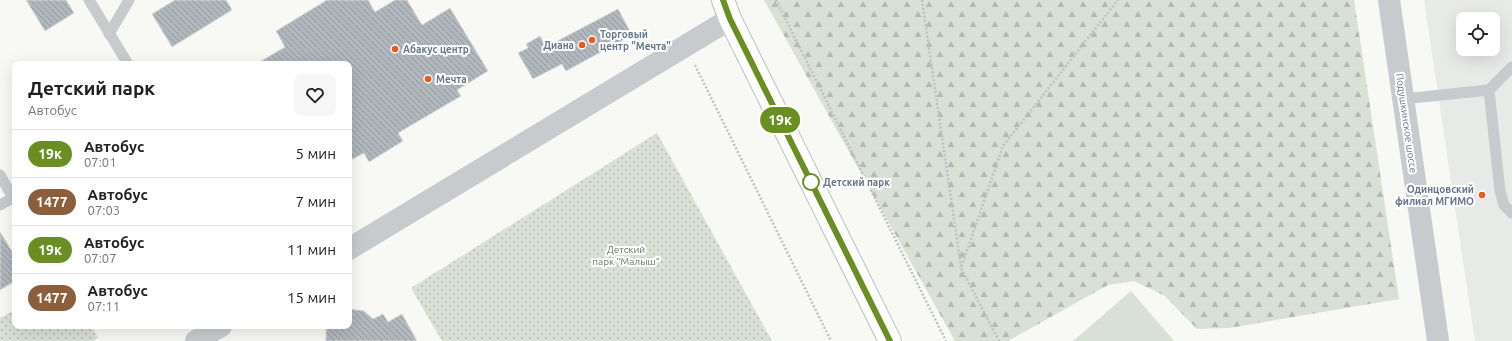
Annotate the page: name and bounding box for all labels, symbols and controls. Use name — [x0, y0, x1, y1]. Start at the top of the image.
map controls — [1456, 12, 1500, 56]
button: locate — [1456, 12, 1500, 56]
place label: Торговый центр "Мечта" — [600, 29, 671, 52]
marker: Торговый центр "Мечта" — [587, 35, 597, 45]
place label: Диана — [543, 40, 574, 51]
marker: Диана — [577, 40, 587, 50]
marker: Абакус центр — [390, 44, 400, 54]
place label: Абакус центр — [403, 44, 469, 55]
street label: Подушкинское шоссе — [1394, 72, 1419, 174]
button: heart — [294, 74, 336, 116]
marker: Мечта — [423, 74, 433, 84]
place label: Мечта — [436, 74, 467, 85]
text: Детский парк — [28, 77, 155, 99]
text: Автобус — [28, 103, 77, 117]
line badge: 19к — [757, 107, 803, 133]
text: 19к — [768, 112, 792, 128]
text: Автобус — [84, 138, 144, 155]
text: 5 мин — [296, 145, 336, 162]
text: 19к — [38, 146, 62, 162]
text: 07:01 — [84, 155, 117, 169]
marker: Детский парк — [802, 173, 820, 191]
place label: Детский парк — [823, 177, 890, 188]
place label: Одинцовский филиал МГИМО — [1395, 184, 1474, 207]
text: Автобус — [88, 186, 148, 203]
marker: Одинцовский филиал МГИМО — [1477, 190, 1487, 200]
text: 7 мин — [296, 193, 336, 210]
text: 1477 — [36, 194, 68, 210]
text: 07:03 — [88, 203, 120, 217]
text: Автобус — [84, 234, 144, 251]
text: 11 мин — [287, 241, 336, 258]
text: 19к — [38, 242, 62, 258]
park label: Детский парк "Малыш" — [592, 244, 660, 267]
text: 07:07 — [84, 251, 117, 265]
text: Автобус — [88, 282, 148, 299]
text: 15 мин — [287, 289, 336, 306]
text: 1477 — [36, 290, 68, 306]
text: 07:11 — [88, 299, 120, 313]

